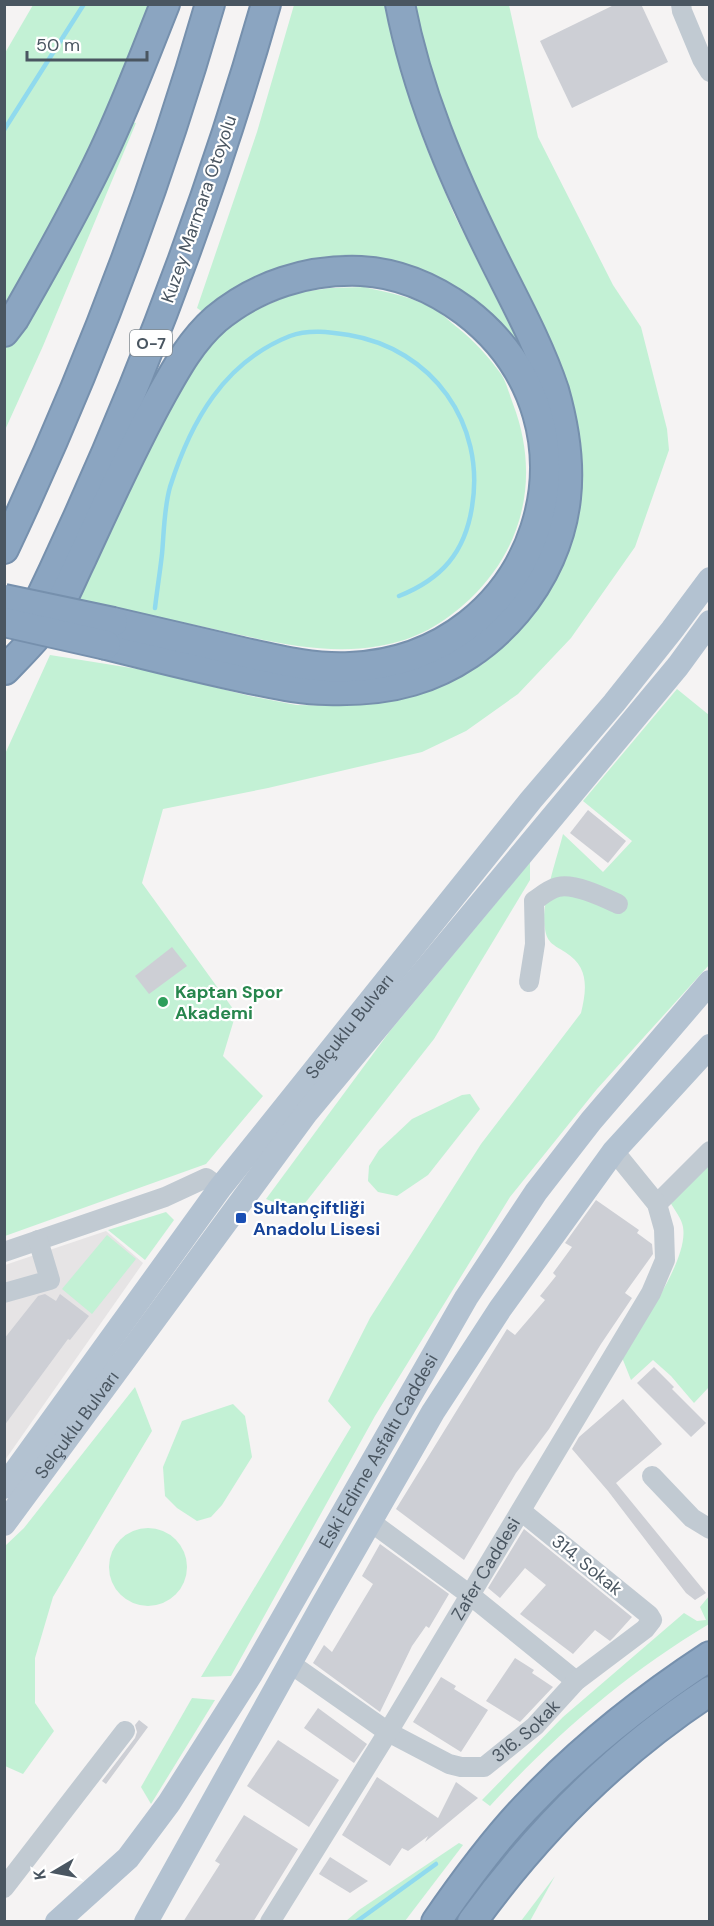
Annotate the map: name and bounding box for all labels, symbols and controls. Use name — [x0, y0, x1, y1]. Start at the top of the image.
scale bar — [27, 24, 147, 62]
text: 50 m — [36, 33, 80, 57]
street label: Kuzey Marmara Otoyolu — [156, 112, 242, 306]
road number: O-7 — [130, 330, 172, 356]
street label: Selçuklu Bulvarı — [300, 969, 399, 1084]
place label: Kaptan Spor Akademi — [175, 980, 283, 1025]
marker: Kaptan Spor Akademi — [156, 995, 170, 1009]
place label: Sultançiftliği Anadolu Lisesi — [253, 1196, 380, 1241]
marker: Sultançiftliği Anadolu Lisesi — [234, 1211, 248, 1225]
street label: Eski Edirne Asfaltı Caddesi — [313, 1349, 444, 1553]
street label: Selçuklu Bulvarı — [29, 1366, 125, 1484]
street label: Zafer Caddesi — [446, 1513, 526, 1625]
street label: 314. Sokak — [547, 1529, 627, 1601]
street label: 316. Sokak — [487, 1694, 565, 1768]
north arrow — [24, 1842, 84, 1902]
text: K — [28, 1867, 51, 1881]

